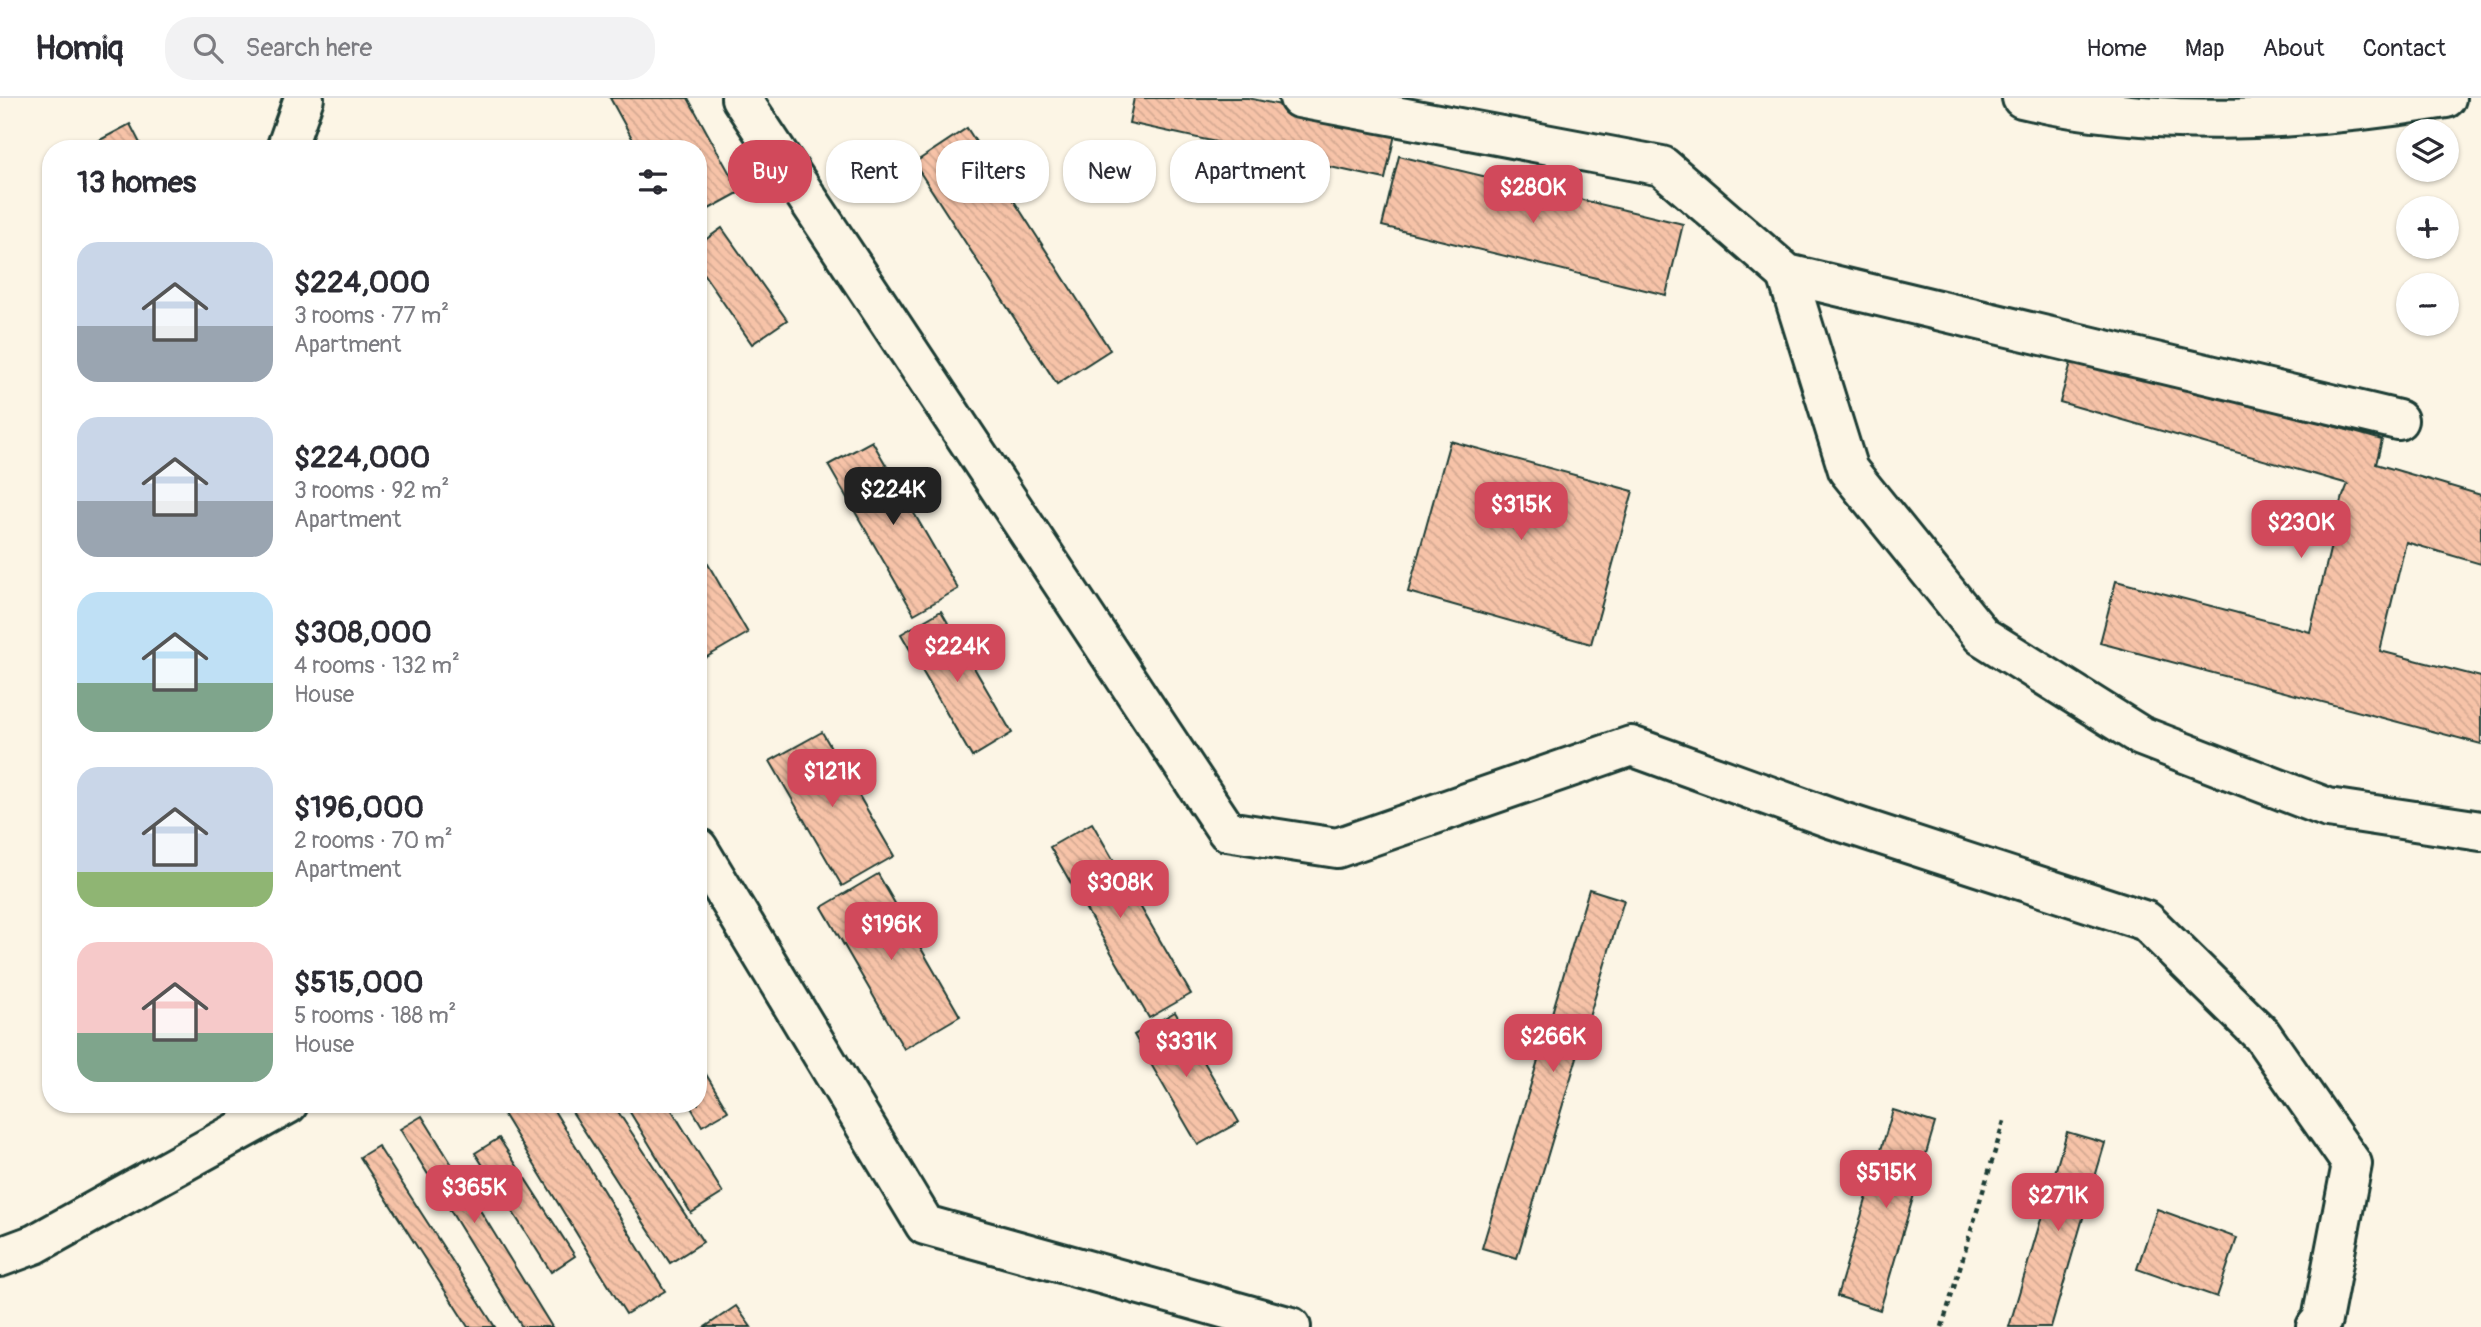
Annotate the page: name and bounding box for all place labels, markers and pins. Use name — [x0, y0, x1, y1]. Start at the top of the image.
pin: $280K — [1484, 166, 1582, 225]
pin: $224K — [844, 468, 942, 527]
pin: $315K — [1472, 482, 1570, 542]
pin: $230K — [2252, 500, 2350, 560]
pin: $224K — [908, 624, 1006, 684]
pin: $121K — [783, 750, 881, 809]
pin: $308K — [1071, 860, 1169, 920]
pin: $196K — [842, 902, 940, 962]
pin: $266K — [1504, 1014, 1602, 1074]
pin: $331K — [1137, 1020, 1235, 1079]
pin: $515K — [1837, 1150, 1935, 1210]
pin: $365K — [425, 1166, 523, 1225]
pin: $271K — [2009, 1174, 2107, 1233]

